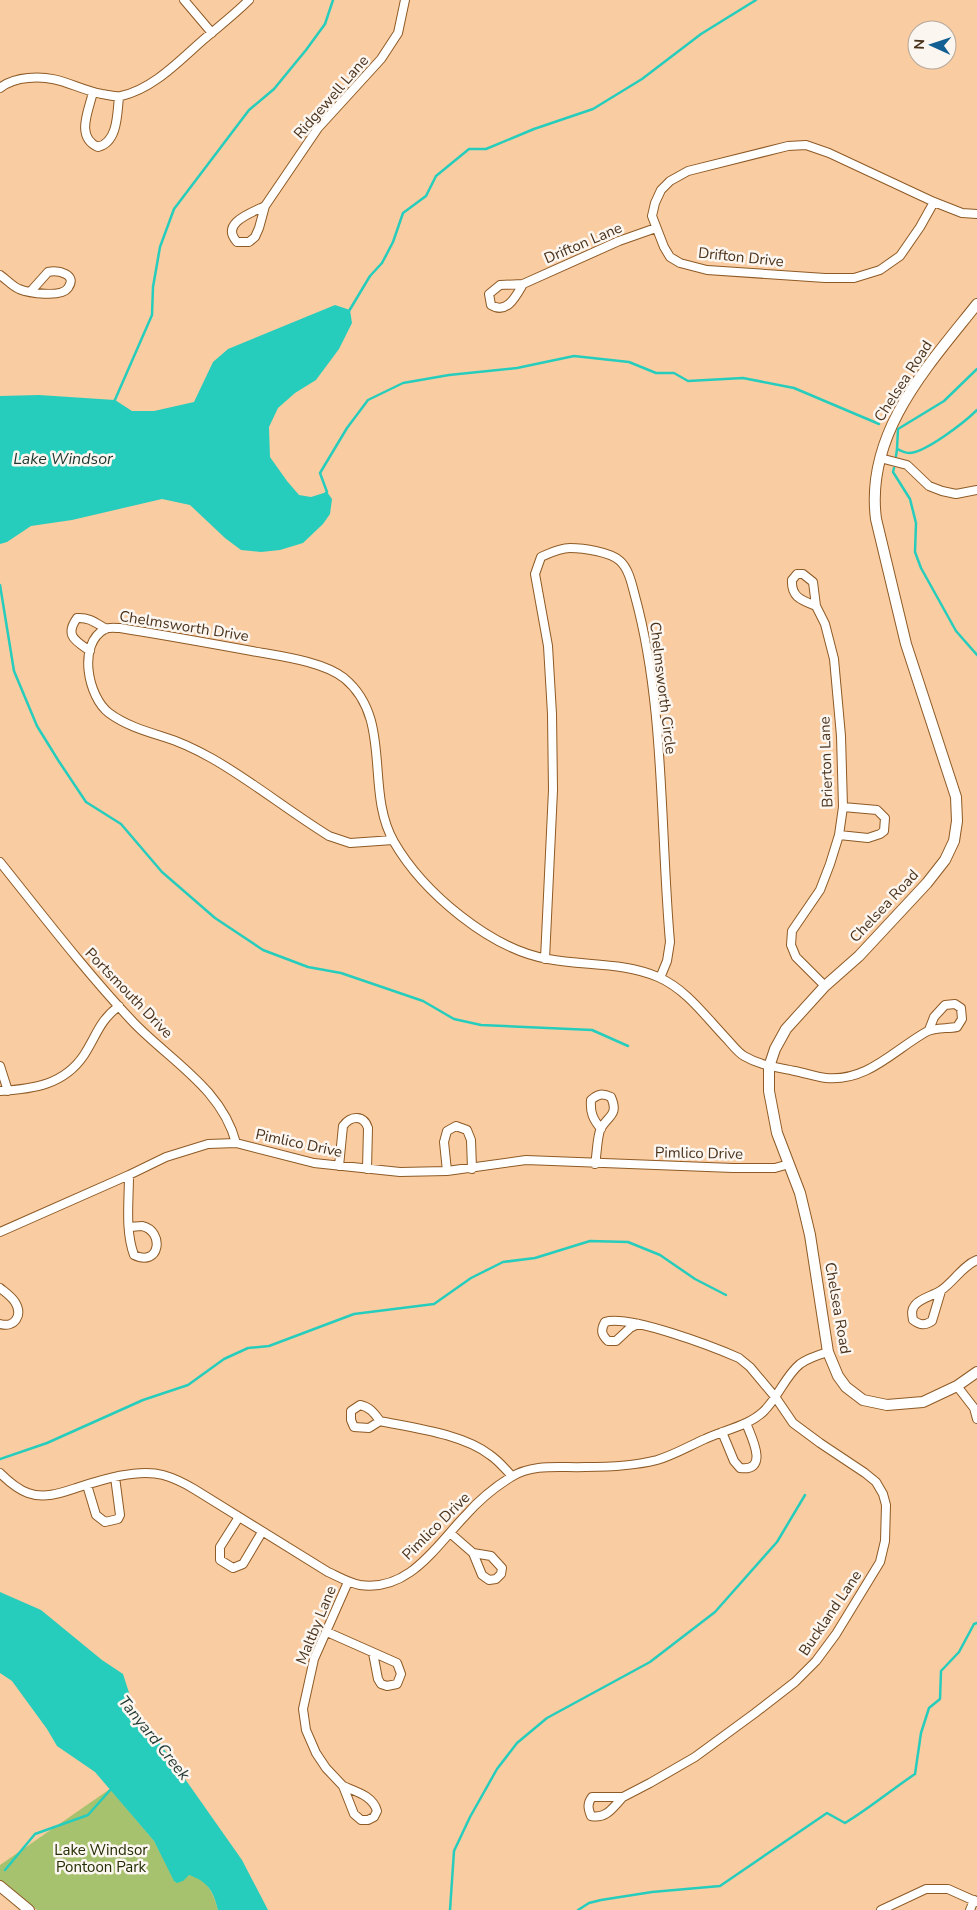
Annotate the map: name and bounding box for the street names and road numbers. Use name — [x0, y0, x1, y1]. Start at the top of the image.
street label: Ridgewell Lane — [289, 51, 373, 143]
street label: Drifton Lane — [541, 218, 625, 268]
street label: Drifton Drive — [697, 243, 785, 271]
street label: Chelsea Road — [869, 337, 937, 425]
street label: Chelmsworth Drive — [118, 606, 250, 646]
street label: Chelmsworth Circle — [645, 621, 681, 755]
street label: Brierton Lane — [814, 716, 838, 808]
street label: Chelsea Road — [845, 865, 923, 947]
street label: Portsmouth Drive — [81, 943, 177, 1043]
street label: Pimlico Drive — [254, 1124, 344, 1162]
street label: Pimlico Drive — [655, 1142, 743, 1164]
street label: Chelsea Road — [820, 1261, 856, 1355]
street label: Pimlico Drive — [398, 1488, 474, 1564]
street label: Buckland Lane — [794, 1566, 866, 1660]
street label: Maltby Lane — [291, 1583, 341, 1667]

